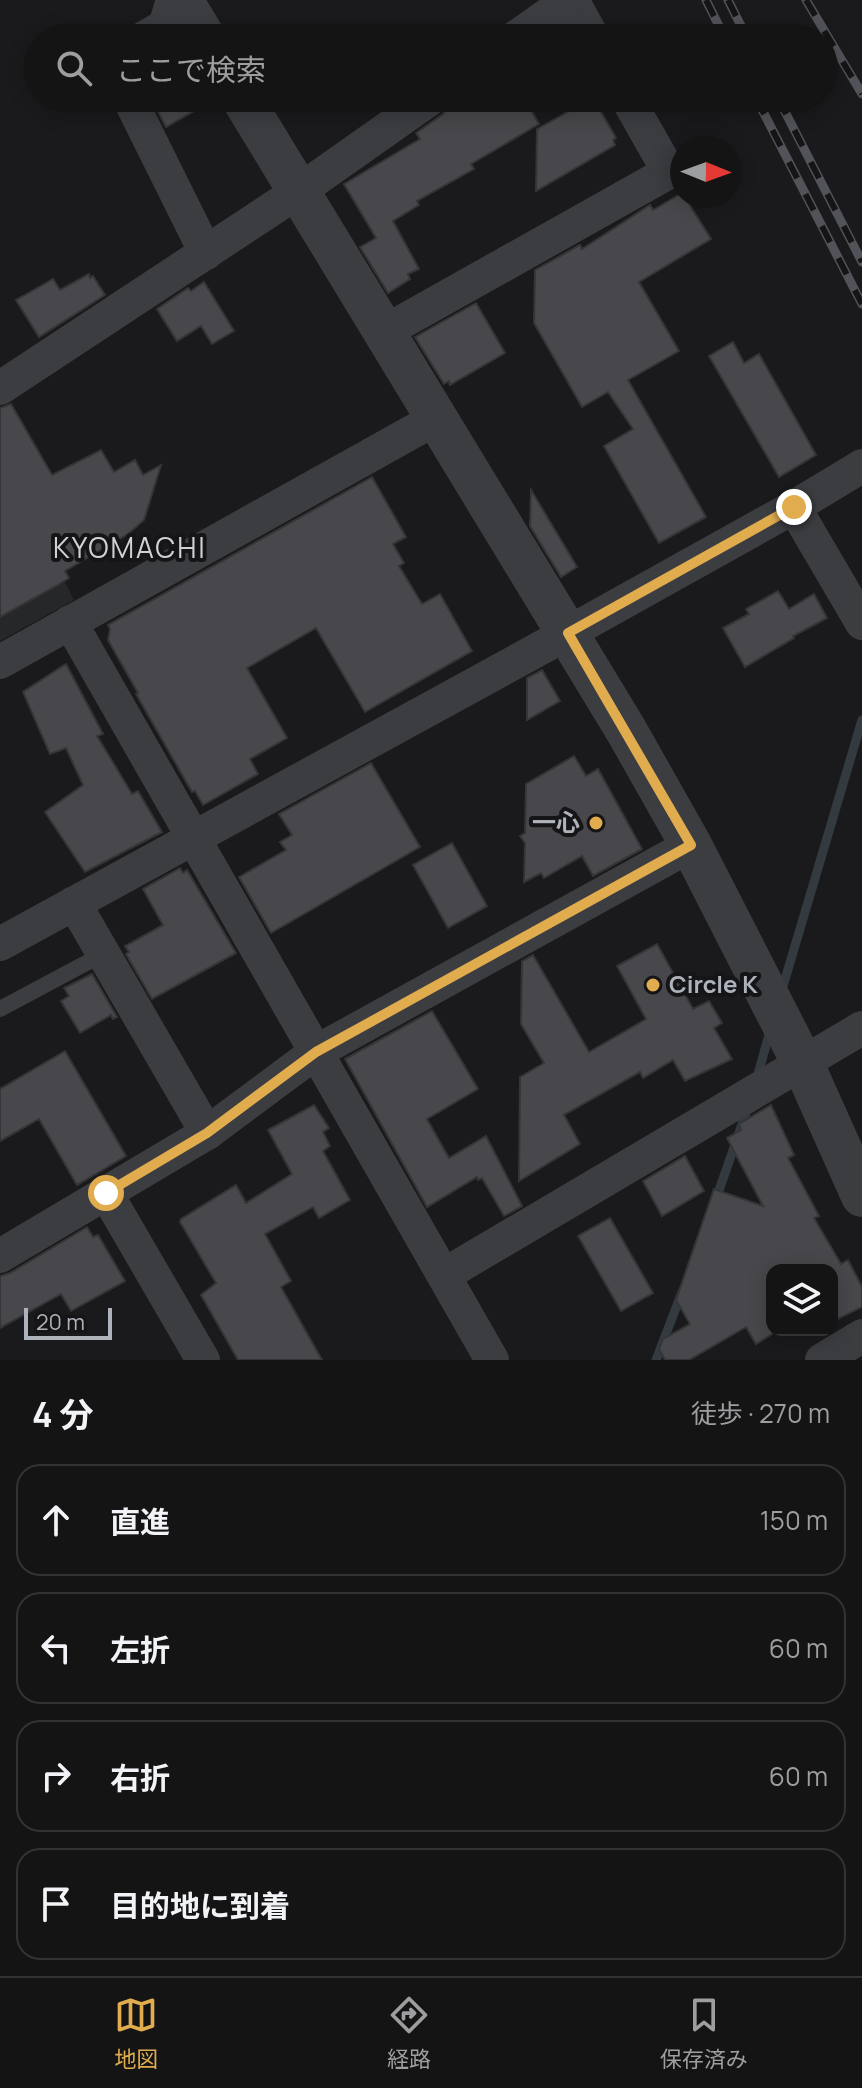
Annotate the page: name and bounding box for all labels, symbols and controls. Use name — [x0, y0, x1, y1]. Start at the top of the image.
search box — [24, 24, 838, 112]
icon: search — [52, 46, 96, 90]
text: ここで検索 — [116, 49, 266, 90]
north arrow — [670, 136, 742, 208]
route end — [776, 489, 812, 525]
district label: KYOMACHI — [53, 528, 207, 566]
place label: 一心 — [532, 805, 580, 838]
marker: 一心 — [587, 814, 605, 832]
place label: Circle K — [669, 967, 758, 1000]
marker: Circle K — [644, 976, 662, 994]
route start — [88, 1175, 124, 1211]
map controls — [766, 1264, 838, 1336]
button: layers — [766, 1264, 838, 1336]
scale bar — [24, 1304, 112, 1340]
text: 20 m — [36, 1307, 85, 1337]
text: 4 分 — [32, 1391, 94, 1437]
text: 徒歩 · 270 m — [691, 1395, 830, 1431]
icon: ahead — [34, 1498, 78, 1542]
text: 直進 — [110, 1501, 170, 1542]
text: 150 m — [760, 1502, 828, 1538]
icon: left — [34, 1626, 78, 1670]
text: 左折 — [110, 1629, 170, 1670]
text: 60 m — [769, 1630, 828, 1666]
icon: right — [34, 1754, 78, 1798]
text: 右折 — [110, 1757, 170, 1798]
text: 60 m — [769, 1758, 828, 1794]
icon: arrive — [34, 1882, 78, 1926]
text: 目的地に到着 — [110, 1885, 290, 1926]
tab: 地図 — [114, 1993, 158, 2074]
tab: 経路 — [387, 1993, 431, 2074]
tab: 保存済み — [660, 1993, 748, 2074]

